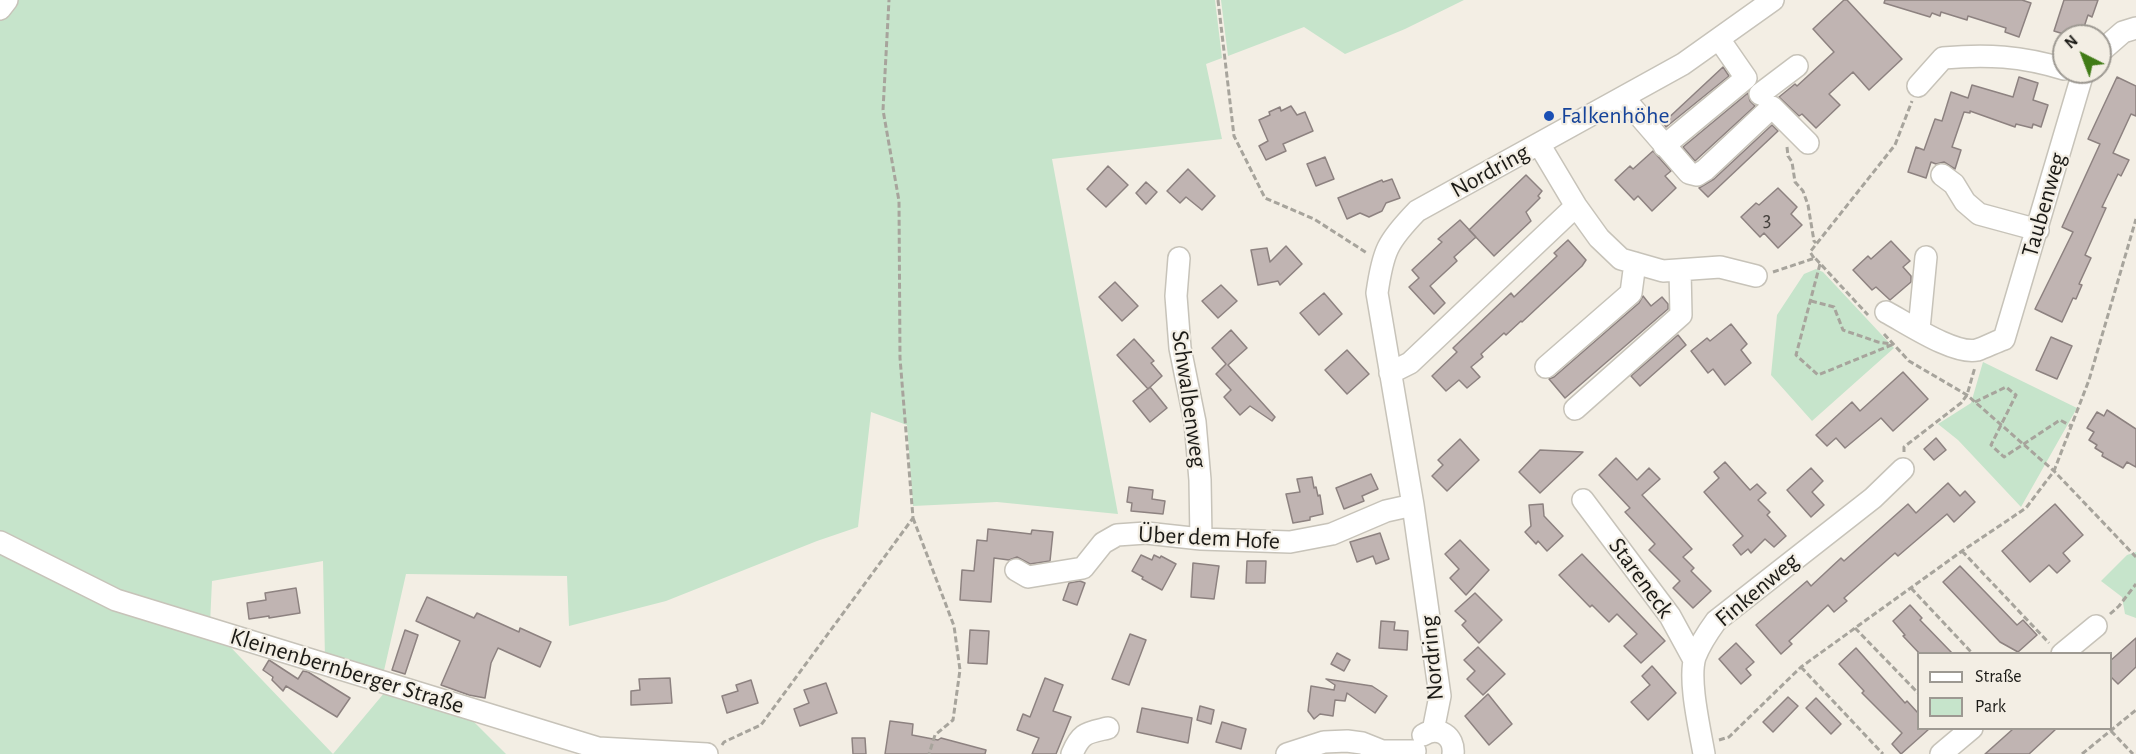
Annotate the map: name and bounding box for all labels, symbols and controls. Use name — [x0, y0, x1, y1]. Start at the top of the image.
north arrow — [2052, 24, 2112, 84]
text: N — [2062, 32, 2081, 52]
place label: Falkenhöhe — [1561, 102, 1670, 130]
marker: Falkenhöhe — [1542, 109, 1556, 123]
street label: Nordring — [1446, 138, 1534, 204]
street label: Taubenweg — [2015, 150, 2073, 260]
house number: 3 — [1763, 207, 1771, 233]
street label: Schwalbenweg — [1165, 328, 1213, 470]
street label: Über dem Hofe — [1137, 520, 1281, 556]
street label: Stareneck — [1602, 532, 1680, 624]
street label: Finkenweg — [1709, 547, 1805, 633]
street label: Nordring — [1414, 614, 1450, 702]
street label: Kleinenbernberger Straße — [227, 622, 467, 720]
legend — [1917, 652, 2112, 730]
text: Straße — [1975, 668, 2021, 686]
text: Park — [1975, 698, 2006, 716]

